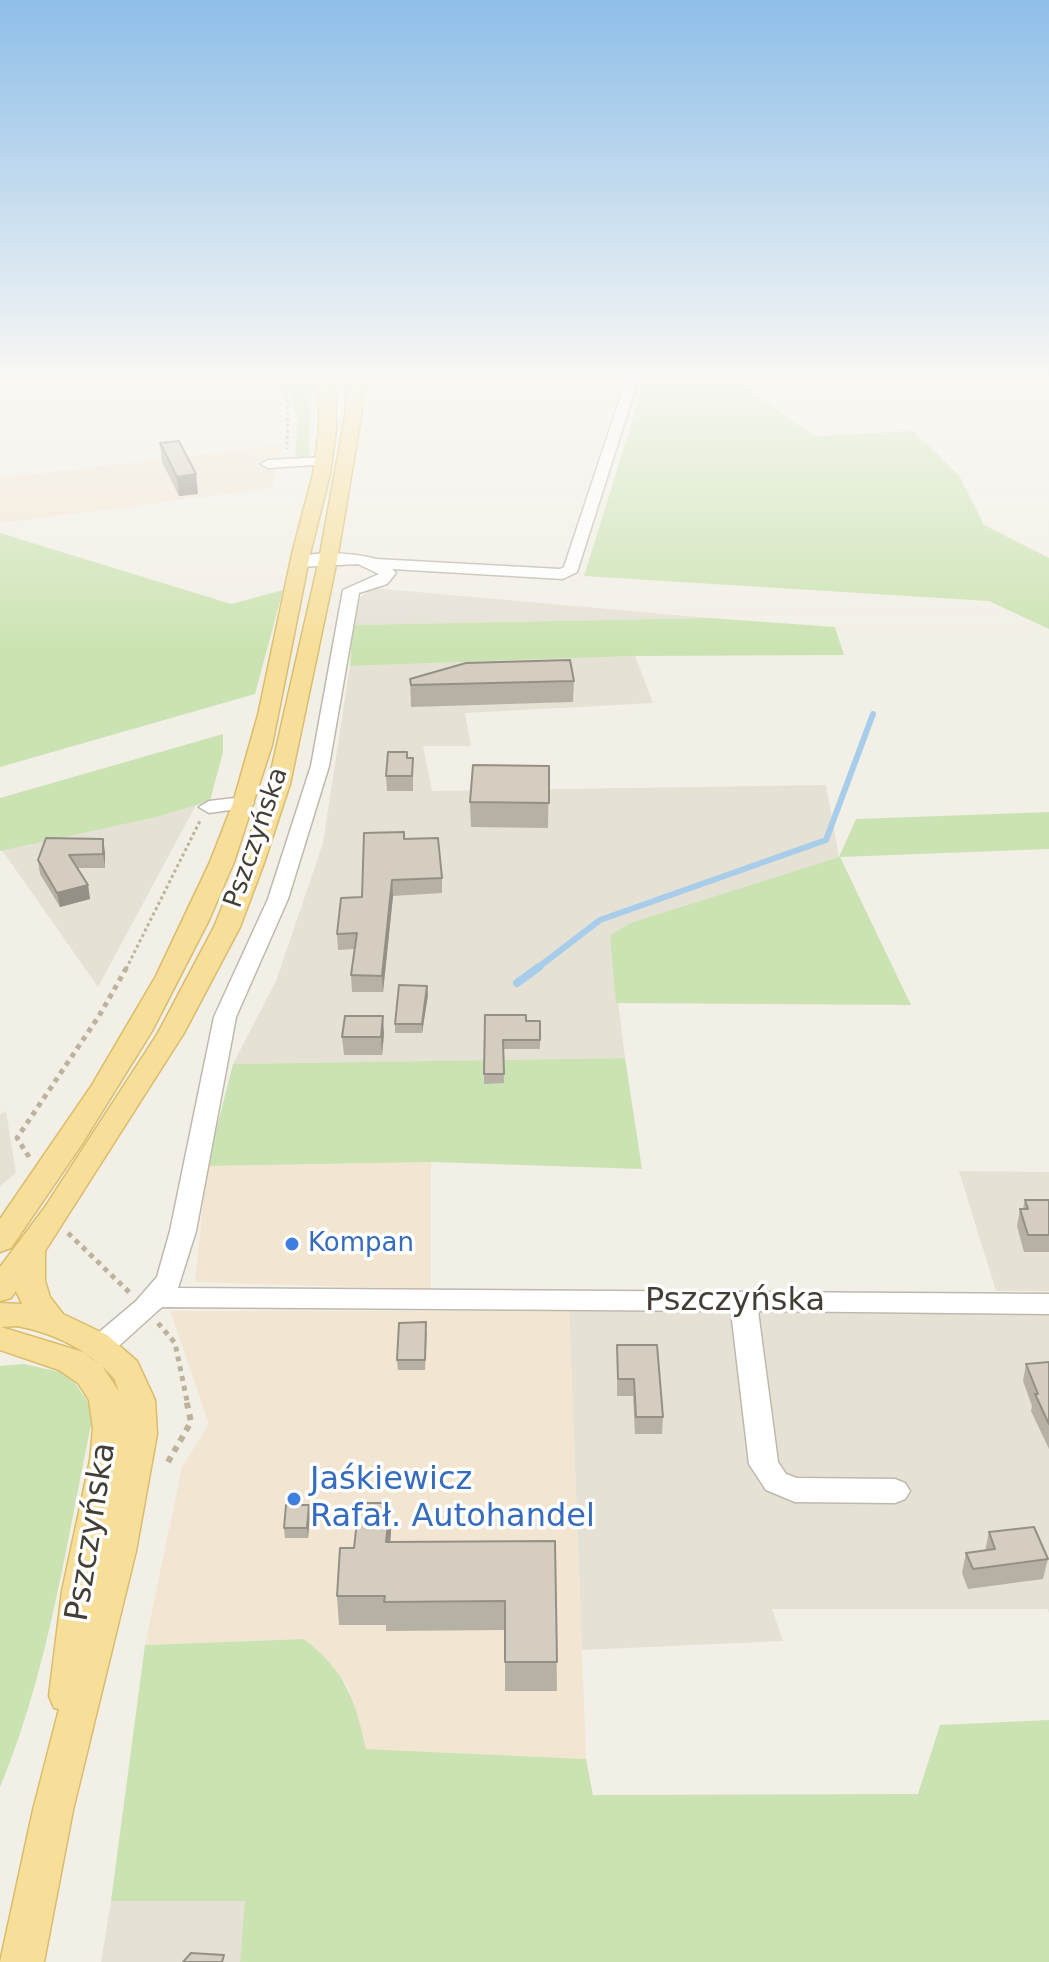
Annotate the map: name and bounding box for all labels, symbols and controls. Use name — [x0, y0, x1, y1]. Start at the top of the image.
street label: Pszczyńska — [218, 764, 296, 912]
place label: Kompan — [308, 1228, 414, 1260]
marker: Kompan — [283, 1235, 301, 1253]
street label: Pszczyńska — [645, 1283, 825, 1321]
street label: Pszczyńska — [59, 1440, 125, 1624]
place label: Jaśkiewicz Rafał. Autohandel — [310, 1462, 595, 1537]
marker: Jaśkiewicz Rafał. Autohandel — [285, 1490, 303, 1508]

